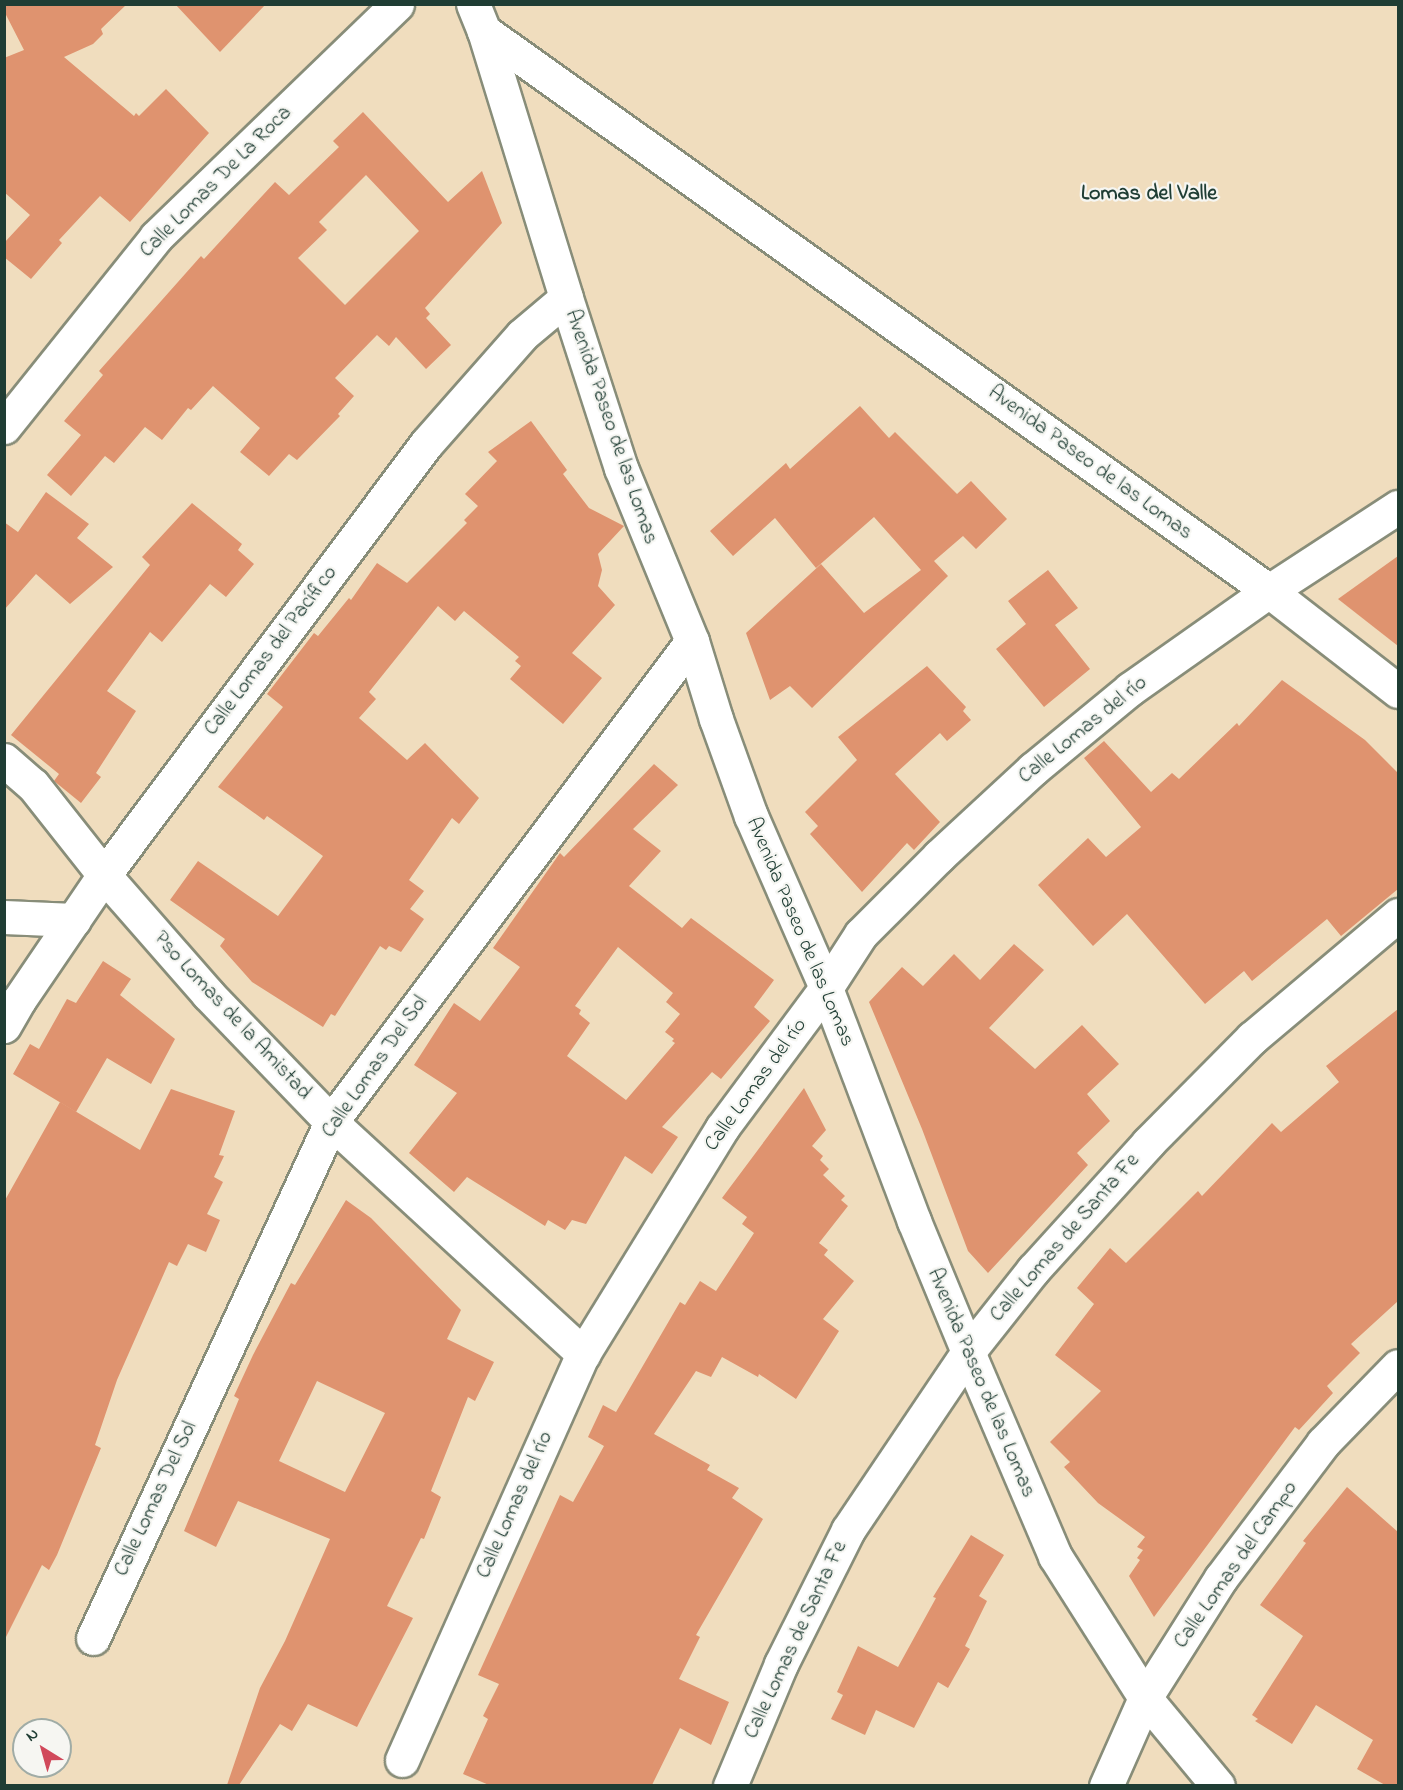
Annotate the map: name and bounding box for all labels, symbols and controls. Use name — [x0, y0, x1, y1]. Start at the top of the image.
street label: Calle Lomas De La Roca — [135, 101, 297, 263]
district label: Lomas del Valle — [1081, 182, 1217, 208]
street label: Avenida Paseo de las Lomas — [559, 306, 663, 548]
street label: Avenida Paseo de las Lomas — [983, 380, 1197, 546]
street label: Calle Lomas del Pacífico — [199, 561, 343, 741]
street label: Calle Lomas del río — [1014, 670, 1152, 790]
street label: Avenida Paseo de las Lomas — [740, 814, 860, 1050]
street label: Pso Lomas de la Amistad — [148, 927, 316, 1105]
street label: Calle Lomas Del Sol — [317, 991, 433, 1143]
street label: Calle Lomas del río — [699, 1014, 813, 1156]
street label: Calle Lomas de Santa Fe — [985, 1149, 1145, 1327]
street label: Avenida Paseo de las Lomas — [921, 1265, 1041, 1501]
street label: Calle Lomas Del Sol — [109, 1418, 203, 1580]
street label: Calle Lomas del río — [471, 1428, 559, 1582]
street label: Calle Lomas del Campo — [1169, 1477, 1303, 1653]
street label: Calle Lomas de Santa Fe — [739, 1537, 853, 1743]
north arrow — [12, 1718, 72, 1778]
text: N — [21, 1722, 44, 1748]

